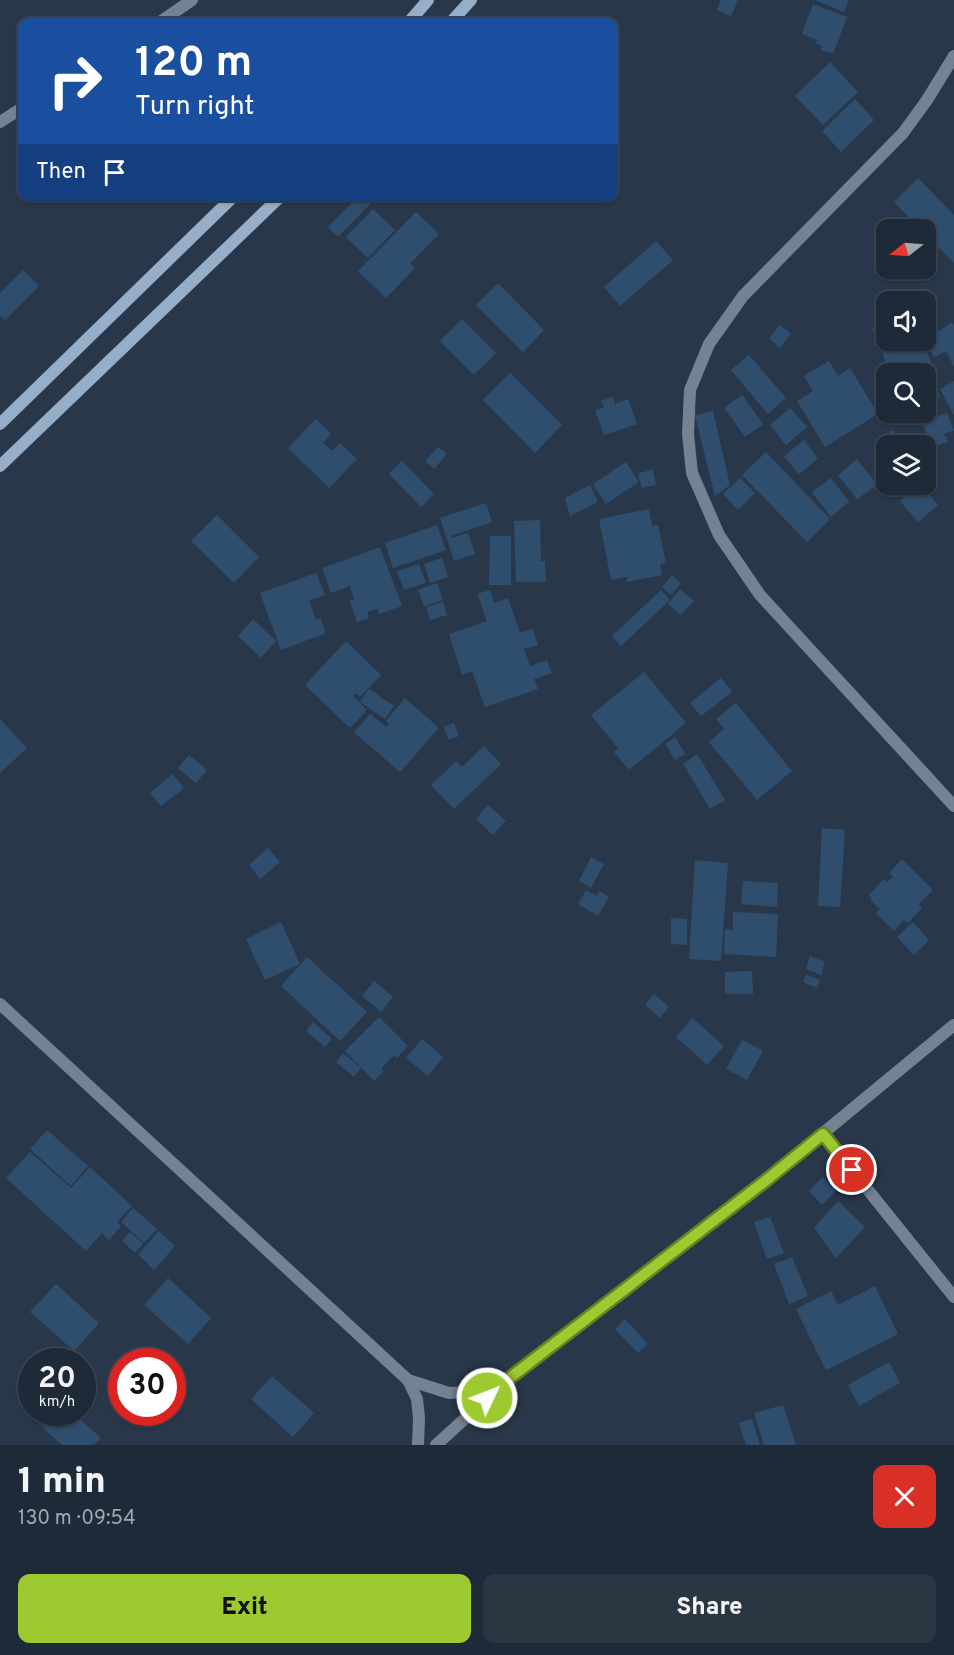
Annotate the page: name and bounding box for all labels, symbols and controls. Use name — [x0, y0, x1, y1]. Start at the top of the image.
text: 120 m — [135, 38, 252, 91]
icon: right — [36, 42, 114, 120]
text: Turn right — [135, 90, 254, 124]
icon: arrive — [98, 156, 131, 189]
text: Then — [36, 159, 86, 186]
north arrow — [876, 219, 936, 279]
map controls — [876, 219, 936, 495]
button: sound — [876, 291, 936, 351]
button: search — [876, 363, 936, 423]
button: layers — [876, 435, 936, 495]
pin — [826, 1144, 877, 1195]
icon: arrive — [835, 1153, 868, 1186]
speed limit sign: 30 — [108, 1348, 186, 1426]
text: 20 — [38, 1361, 76, 1398]
position arrow — [455, 1366, 519, 1430]
text: km/h — [39, 1393, 75, 1412]
text: 1 min — [18, 1460, 106, 1506]
button: close — [873, 1465, 936, 1528]
text: 130 m · 09:54 — [18, 1506, 136, 1532]
button: Exit — [18, 1574, 471, 1643]
button: Share — [483, 1574, 936, 1643]

